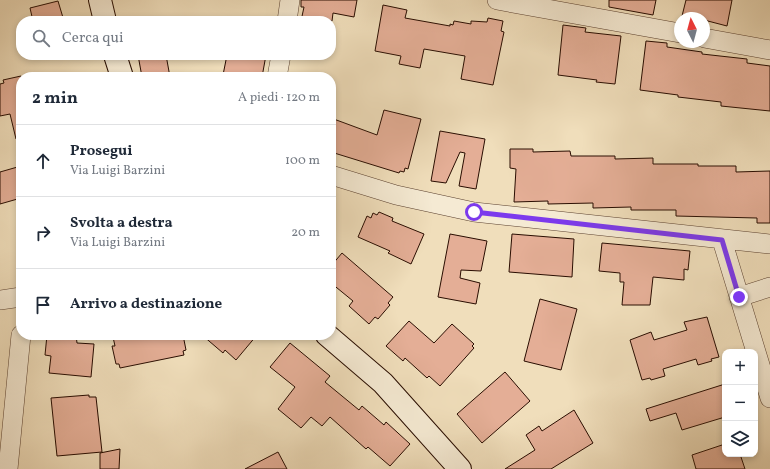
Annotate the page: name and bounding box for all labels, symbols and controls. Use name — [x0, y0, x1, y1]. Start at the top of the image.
north arrow — [674, 12, 710, 48]
search box — [16, 16, 336, 60]
icon: search — [30, 27, 52, 49]
text: Cerca qui — [62, 28, 124, 49]
text: 2 min — [32, 87, 78, 110]
text: A piedi · 120 m — [238, 89, 320, 107]
text: Prosegui — [70, 141, 133, 162]
icon: ahead — [32, 150, 54, 172]
text: 100 m — [285, 152, 320, 170]
text: Via Luigi Barzini — [70, 162, 165, 180]
route start — [465, 203, 483, 221]
text: Svolta a destra — [70, 213, 173, 234]
icon: right — [32, 222, 54, 244]
text: 20 m — [291, 224, 320, 242]
text: Via Luigi Barzini — [70, 234, 165, 252]
route end — [730, 288, 748, 306]
icon: arrive — [32, 294, 54, 316]
text: Arrivo a destinazione — [70, 294, 222, 315]
map controls — [722, 349, 758, 457]
button: + — [722, 349, 758, 385]
button: − — [722, 385, 758, 421]
button: layers — [722, 421, 758, 457]

